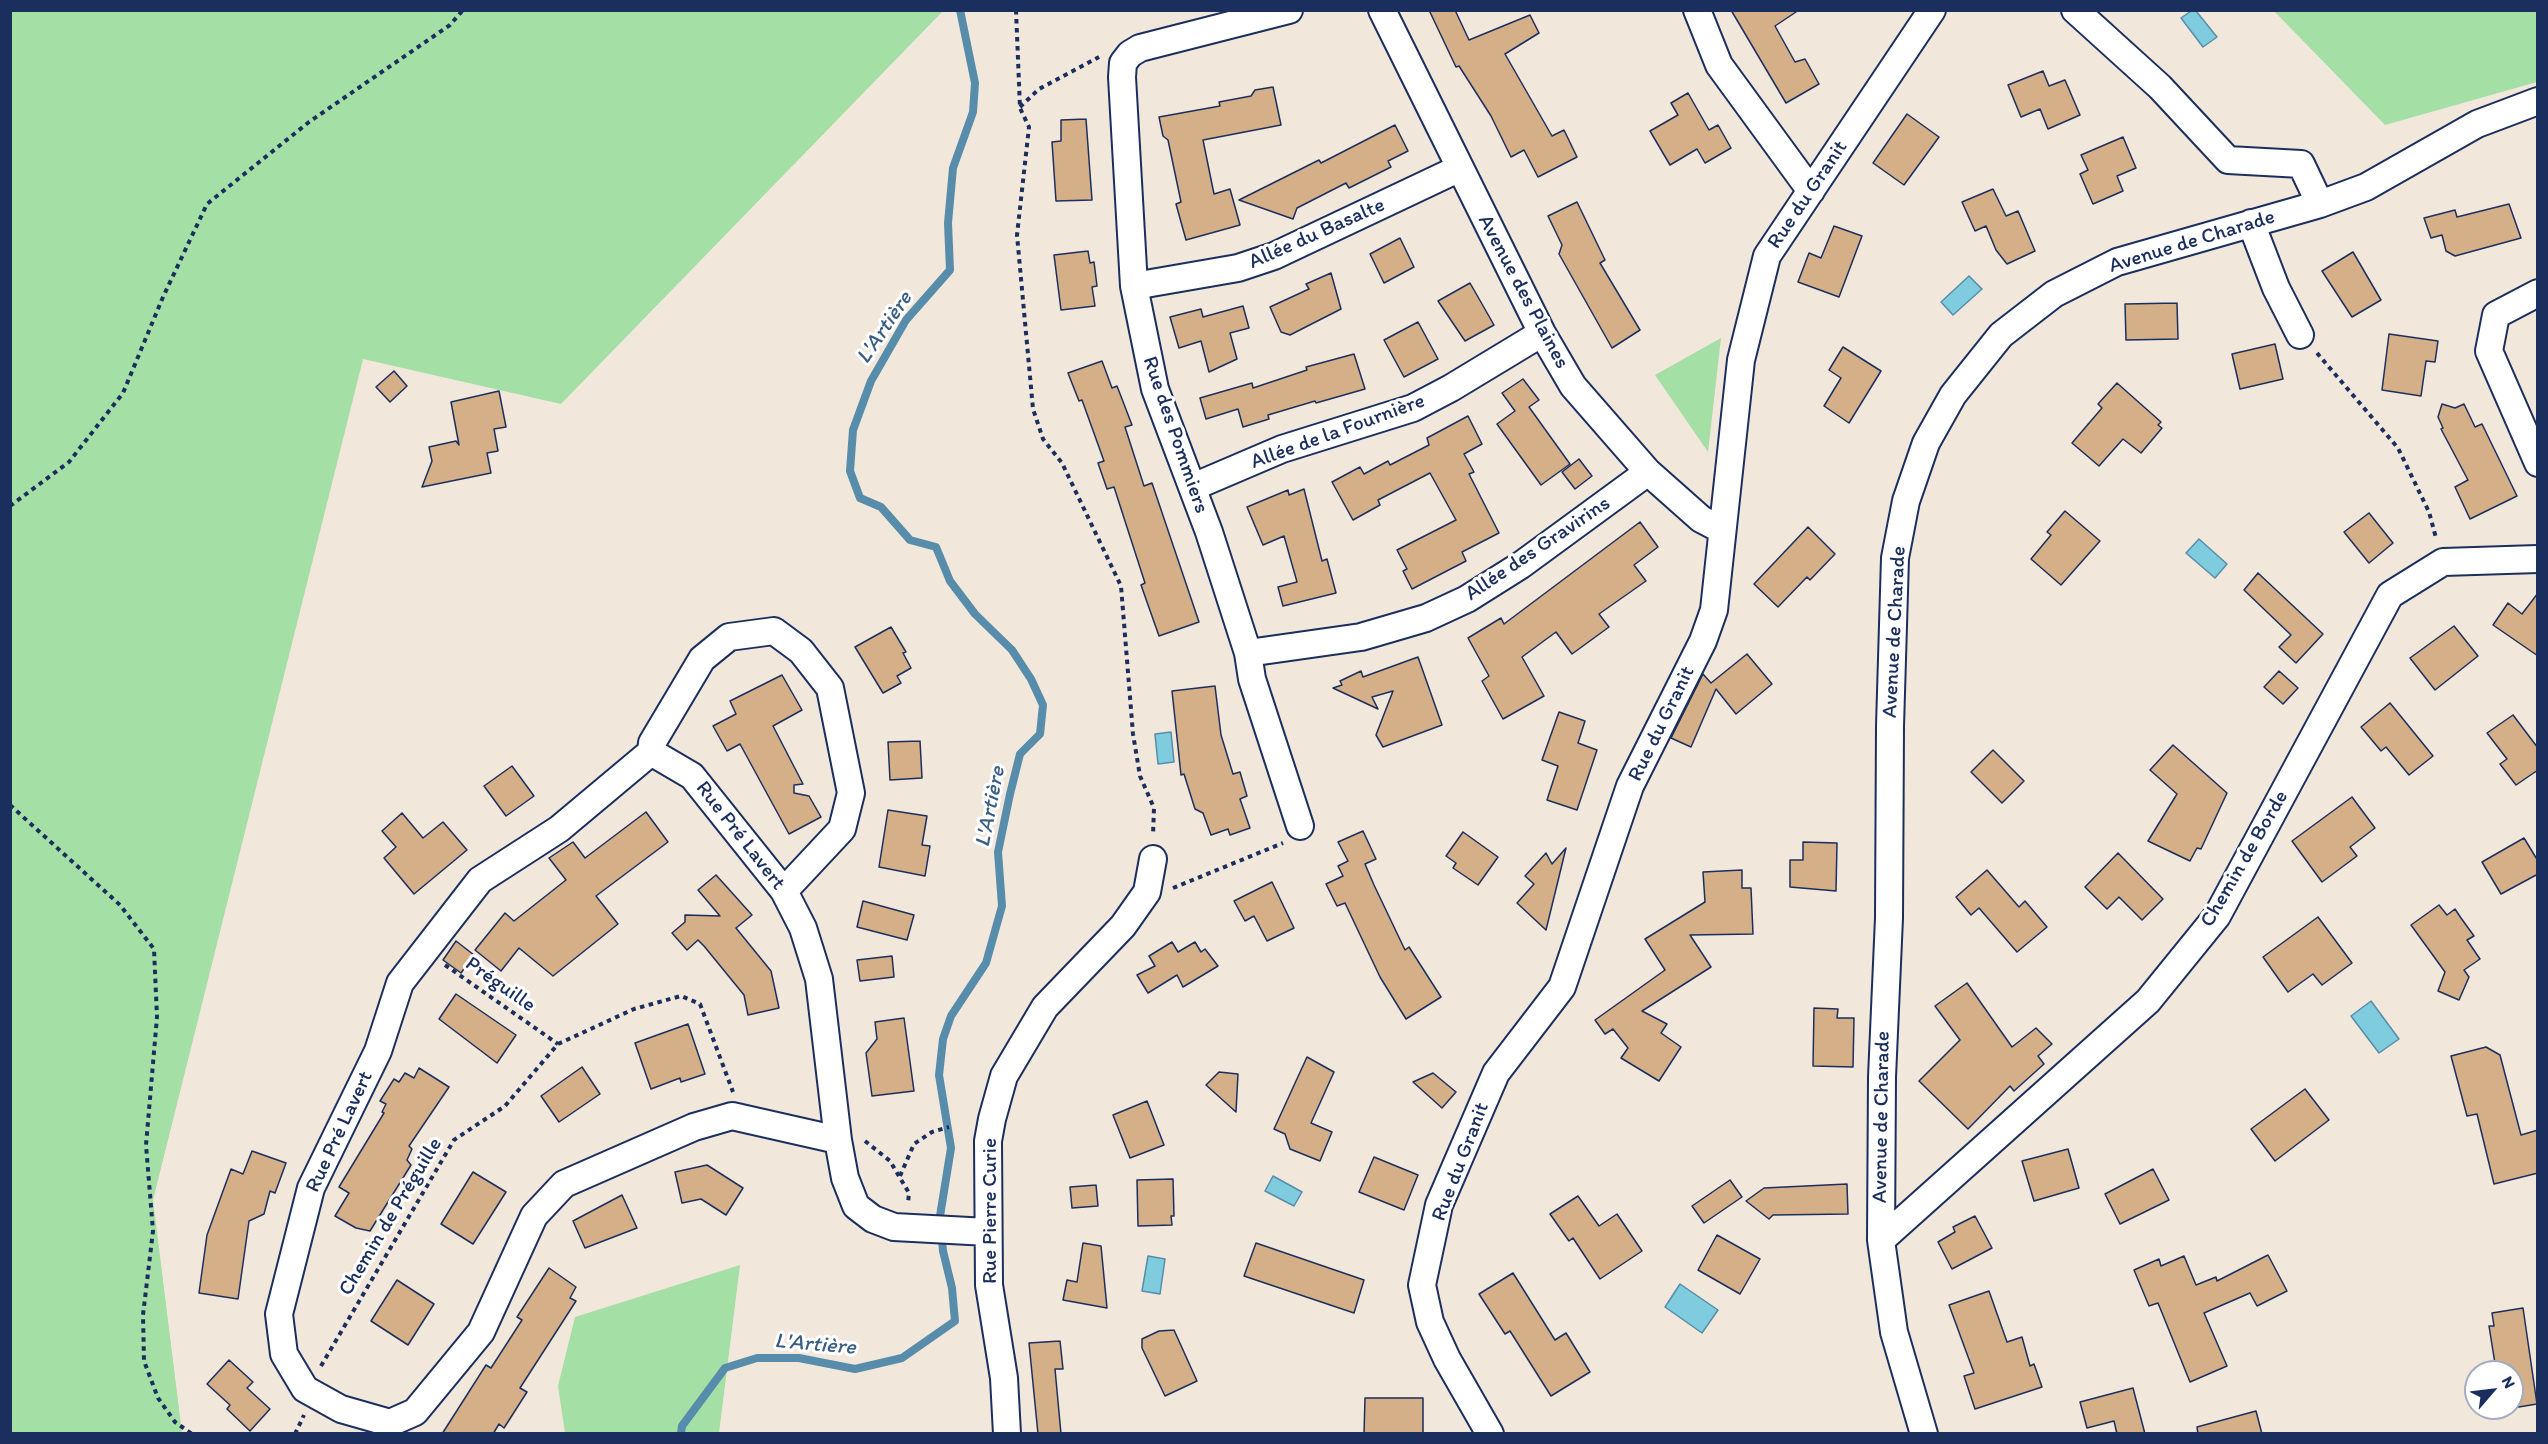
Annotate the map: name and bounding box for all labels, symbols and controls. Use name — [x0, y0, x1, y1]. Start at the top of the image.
street label: Rue du Granit — [1763, 136, 1853, 254]
street label: Allée du Basalte — [1245, 193, 1389, 275]
street label: Avenue de Charade — [2106, 205, 2278, 279]
street label: Avenue des Plaines — [1472, 211, 1574, 373]
water label: L'Artière — [851, 287, 919, 369]
street label: Rue des Pommiers — [1136, 353, 1214, 517]
street label: Allée de la Fournière — [1247, 389, 1429, 475]
street label: Allée des Gravirins — [1461, 491, 1615, 607]
street label: Avenue de Charade — [1878, 545, 1912, 719]
street label: Rue du Granit — [1623, 662, 1701, 786]
water label: L'Artière — [970, 764, 1012, 850]
street label: Rue Pré Lavert — [690, 777, 790, 895]
street label: Chemin de Borde — [2196, 786, 2294, 932]
street label: Préguille — [460, 952, 540, 1018]
street label: Avenue de Charade — [1868, 1031, 1896, 1203]
street label: Rue Pré Lavert — [301, 1067, 379, 1197]
street label: Rue du Granit — [1427, 1099, 1495, 1225]
street label: Chemin de Préguille — [334, 1133, 448, 1301]
street label: Rue Pierre Curie — [978, 1138, 1004, 1284]
water label: L'Artière — [773, 1328, 857, 1362]
north arrow — [2464, 1360, 2524, 1420]
text: N — [2498, 1373, 2519, 1391]

